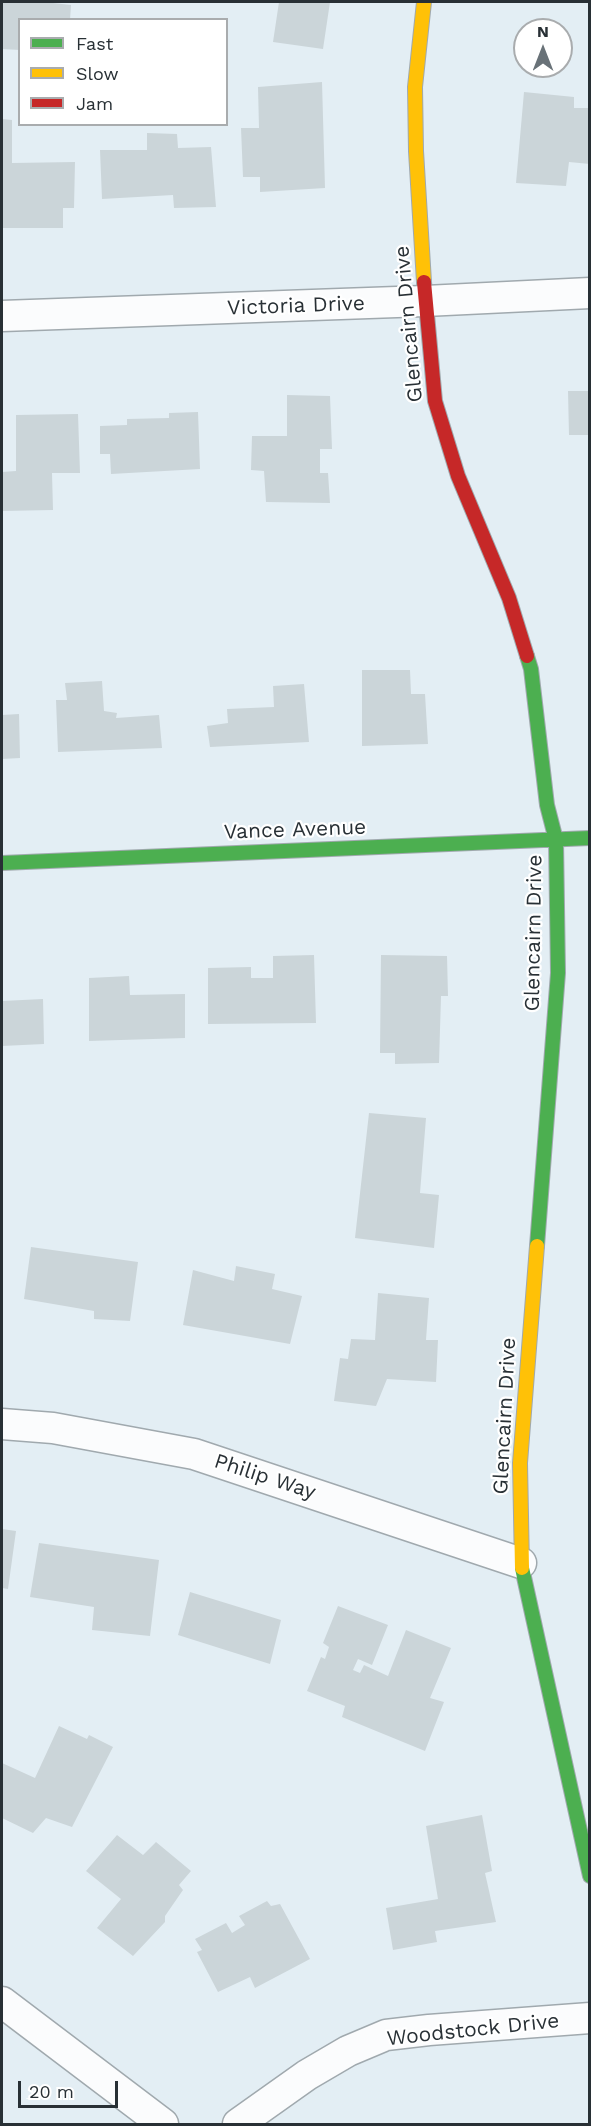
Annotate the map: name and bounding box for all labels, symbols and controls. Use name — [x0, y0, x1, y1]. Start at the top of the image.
legend — [18, 18, 228, 126]
north arrow — [513, 18, 573, 78]
text: N — [537, 22, 549, 41]
text: Fast — [76, 33, 113, 54]
text: Slow — [76, 63, 119, 84]
text: Jam — [76, 93, 113, 114]
street label: Glencairn Drive — [390, 245, 428, 403]
street label: Victoria Drive — [227, 291, 365, 321]
street label: Vance Avenue — [223, 815, 367, 845]
street label: Glencairn Drive — [520, 854, 548, 1012]
street label: Glencairn Drive — [488, 1337, 522, 1495]
street label: Philip Way — [211, 1449, 319, 1505]
street label: Woodstock Drive — [385, 2008, 561, 2052]
scale bar — [21, 2069, 122, 2107]
text: 20 m — [29, 2081, 74, 2102]

